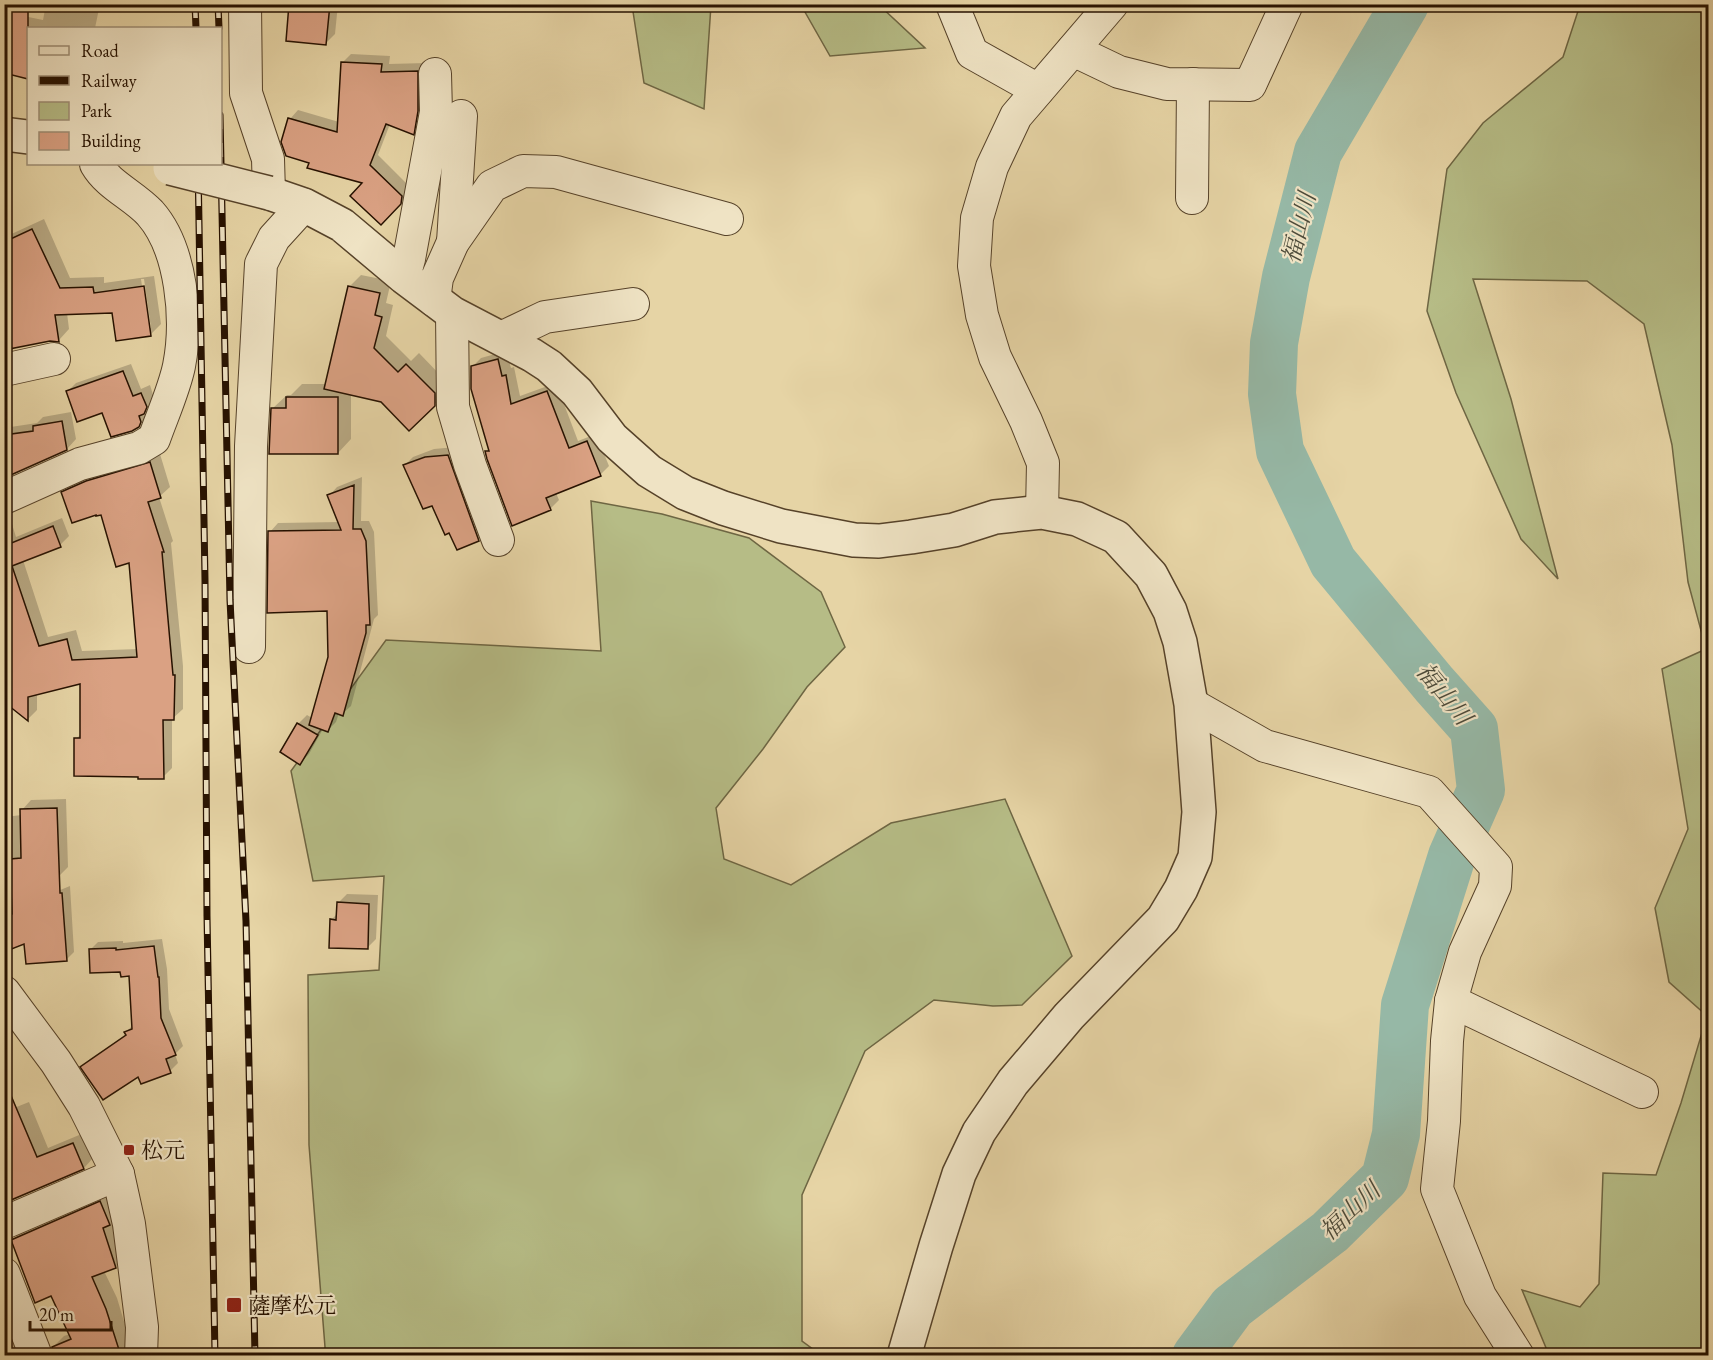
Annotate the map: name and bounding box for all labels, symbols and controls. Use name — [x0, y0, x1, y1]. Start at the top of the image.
legend — [27, 27, 222, 165]
text: Road — [81, 39, 120, 62]
text: Railway — [81, 69, 137, 92]
text: Park — [81, 99, 112, 122]
text: Building — [81, 129, 141, 152]
water label: 福山川 — [1275, 186, 1323, 267]
water label: 福山川 — [1410, 656, 1481, 734]
place label: 松元 — [141, 1136, 185, 1165]
marker: 松元 — [122, 1143, 136, 1157]
water label: 福山川 — [1313, 1173, 1389, 1247]
place label: 薩摩松元 — [248, 1291, 336, 1320]
scale bar — [30, 1294, 111, 1332]
marker: 薩摩松元 — [225, 1296, 243, 1314]
text: 20 m — [39, 1303, 74, 1326]

